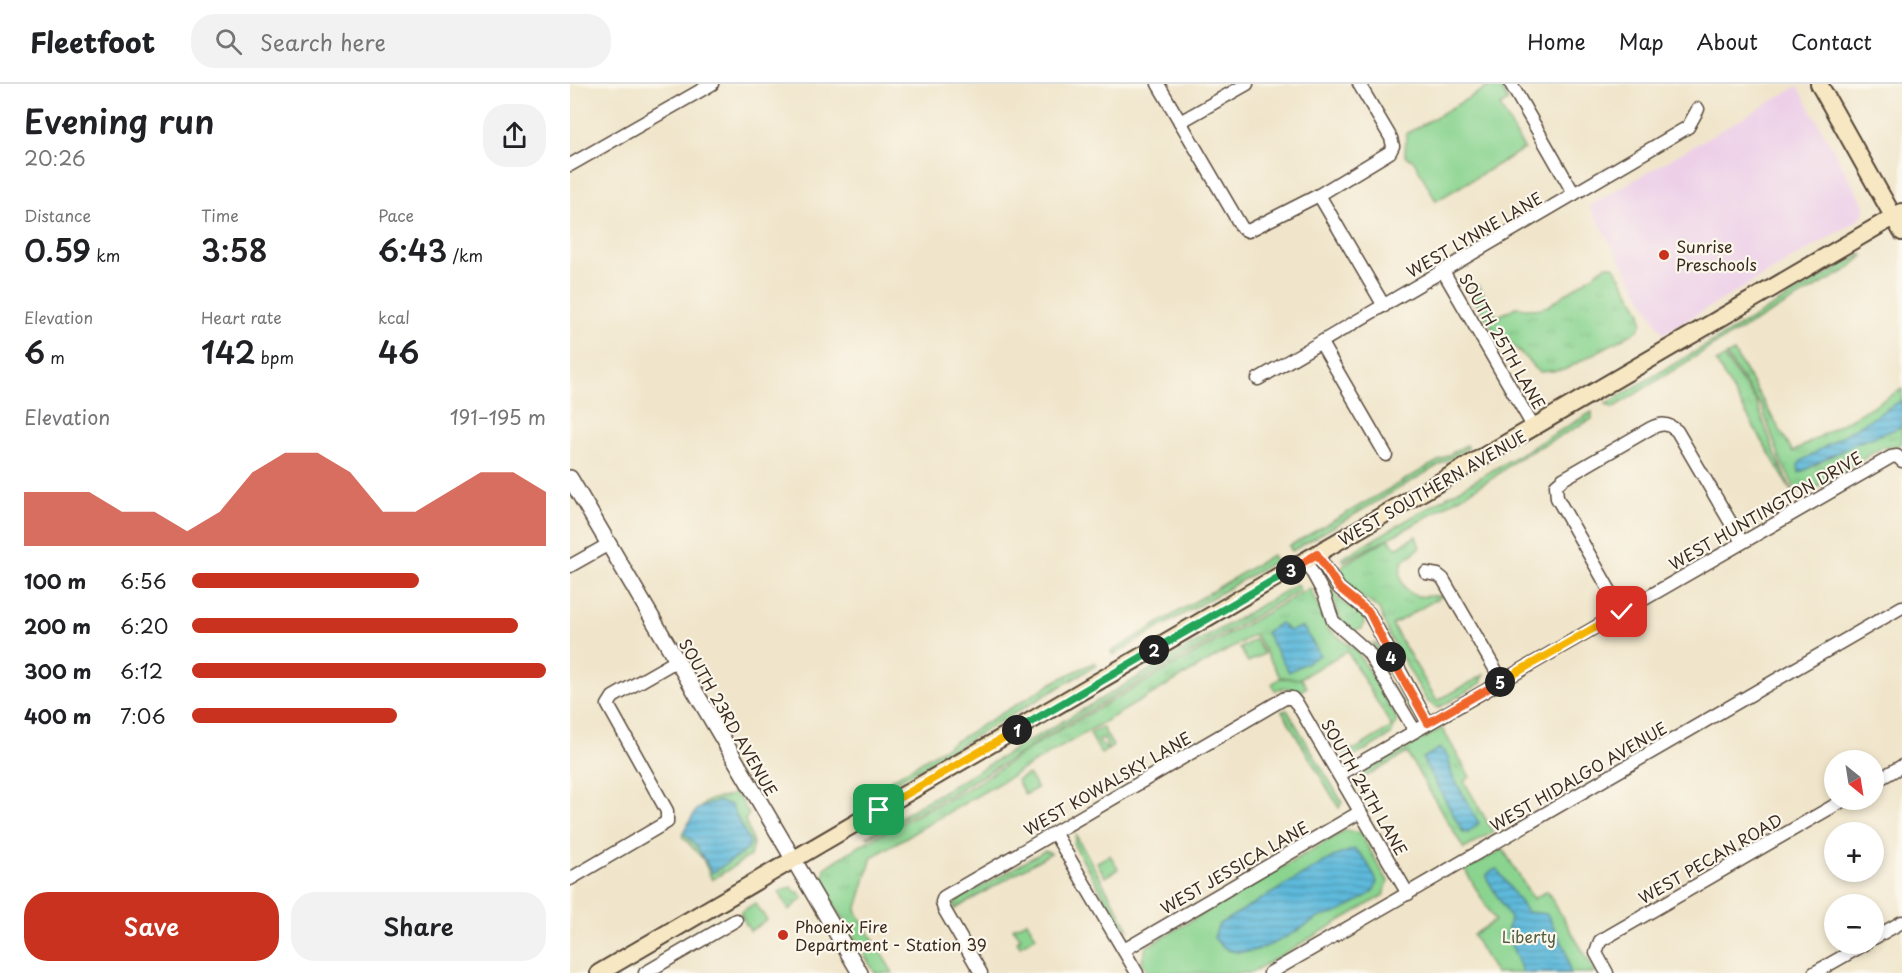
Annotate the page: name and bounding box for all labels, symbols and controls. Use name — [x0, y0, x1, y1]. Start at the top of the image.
search box — [191, 14, 611, 68]
text: Fleetfoot — [30, 20, 155, 63]
icon: search — [212, 25, 245, 58]
text: Search here — [260, 25, 386, 58]
text: Home — [1527, 25, 1586, 57]
text: Map — [1619, 25, 1664, 57]
text: About — [1697, 25, 1758, 57]
text: Contact — [1791, 25, 1872, 57]
text: Evening run — [24, 95, 215, 145]
button: share — [483, 104, 546, 167]
text: 20:26 — [24, 143, 86, 173]
street label: WEST LYNNE LANE — [1402, 185, 1546, 283]
text: Distance — [24, 203, 91, 227]
text: Time — [201, 203, 239, 227]
text: Pace — [378, 203, 414, 227]
text: 0.59 — [24, 227, 91, 272]
text: 3:58 — [201, 227, 267, 272]
text: 6:43 — [378, 227, 447, 272]
place label: Sunrise Preschools — [1676, 234, 1757, 276]
text: km — [91, 243, 120, 267]
text: /km — [447, 243, 483, 267]
marker: Sunrise Preschools — [1657, 248, 1671, 262]
street label: SOUTH 25TH LANE — [1454, 268, 1552, 414]
text: Elevation — [24, 305, 93, 329]
text: Heart rate — [201, 305, 282, 329]
text: kcal — [378, 305, 410, 329]
text: 6 — [24, 329, 45, 374]
text: 142 — [201, 329, 256, 374]
text: 46 — [378, 329, 419, 374]
text: m — [45, 345, 65, 369]
text: bpm — [256, 345, 294, 369]
text: Elevation — [24, 402, 110, 432]
text: 191–195 m — [450, 402, 546, 432]
street label: WEST SOUTHERN AVENUE — [1334, 423, 1530, 551]
street label: WEST HUNTINGTON DRIVE — [1664, 445, 1866, 575]
pin: 3 — [1276, 555, 1306, 585]
text: 3 — [1286, 558, 1296, 582]
text: 100 m — [24, 566, 86, 596]
text: 6:56 — [120, 566, 167, 596]
pin — [1596, 586, 1647, 637]
icon: check — [1605, 595, 1638, 628]
text: 200 m — [24, 611, 91, 641]
text: 6:20 — [120, 611, 168, 641]
street label: SOUTH 23RD AVENUE — [674, 634, 784, 800]
pin: 2 — [1139, 635, 1169, 665]
text: 2 — [1148, 638, 1160, 662]
pin: 4 — [1376, 642, 1406, 672]
text: 4 — [1386, 645, 1396, 669]
text: 300 m — [24, 656, 92, 686]
text: 6:12 — [120, 656, 163, 686]
pin: 5 — [1485, 667, 1515, 697]
text: 5 — [1495, 670, 1505, 694]
text: 400 m — [24, 701, 92, 731]
text: 7:06 — [120, 701, 165, 731]
street label: SOUTH 24TH LANE — [1316, 714, 1414, 860]
pin: 1 — [1002, 715, 1032, 745]
street label: WEST HIDALGO AVENUE — [1485, 715, 1671, 837]
text: 1 — [1013, 718, 1021, 742]
street label: WEST KOWALSKY LANE — [1019, 725, 1195, 841]
north arrow — [1824, 750, 1884, 810]
map controls — [1824, 750, 1884, 954]
pin — [853, 784, 904, 835]
icon: arrive — [862, 793, 895, 826]
street label: WEST PECAN ROAD — [1634, 807, 1786, 909]
street label: WEST JESSICA LANE — [1155, 815, 1313, 919]
button: + — [1824, 822, 1884, 882]
button: Save — [24, 892, 279, 961]
button: Share — [291, 892, 546, 961]
button: − — [1824, 894, 1884, 954]
place label: Phoenix Fire Department - Station 39 — [795, 914, 987, 956]
park label: Liberty — [1502, 924, 1556, 948]
marker: Phoenix Fire Department - Station 39 — [776, 928, 790, 942]

